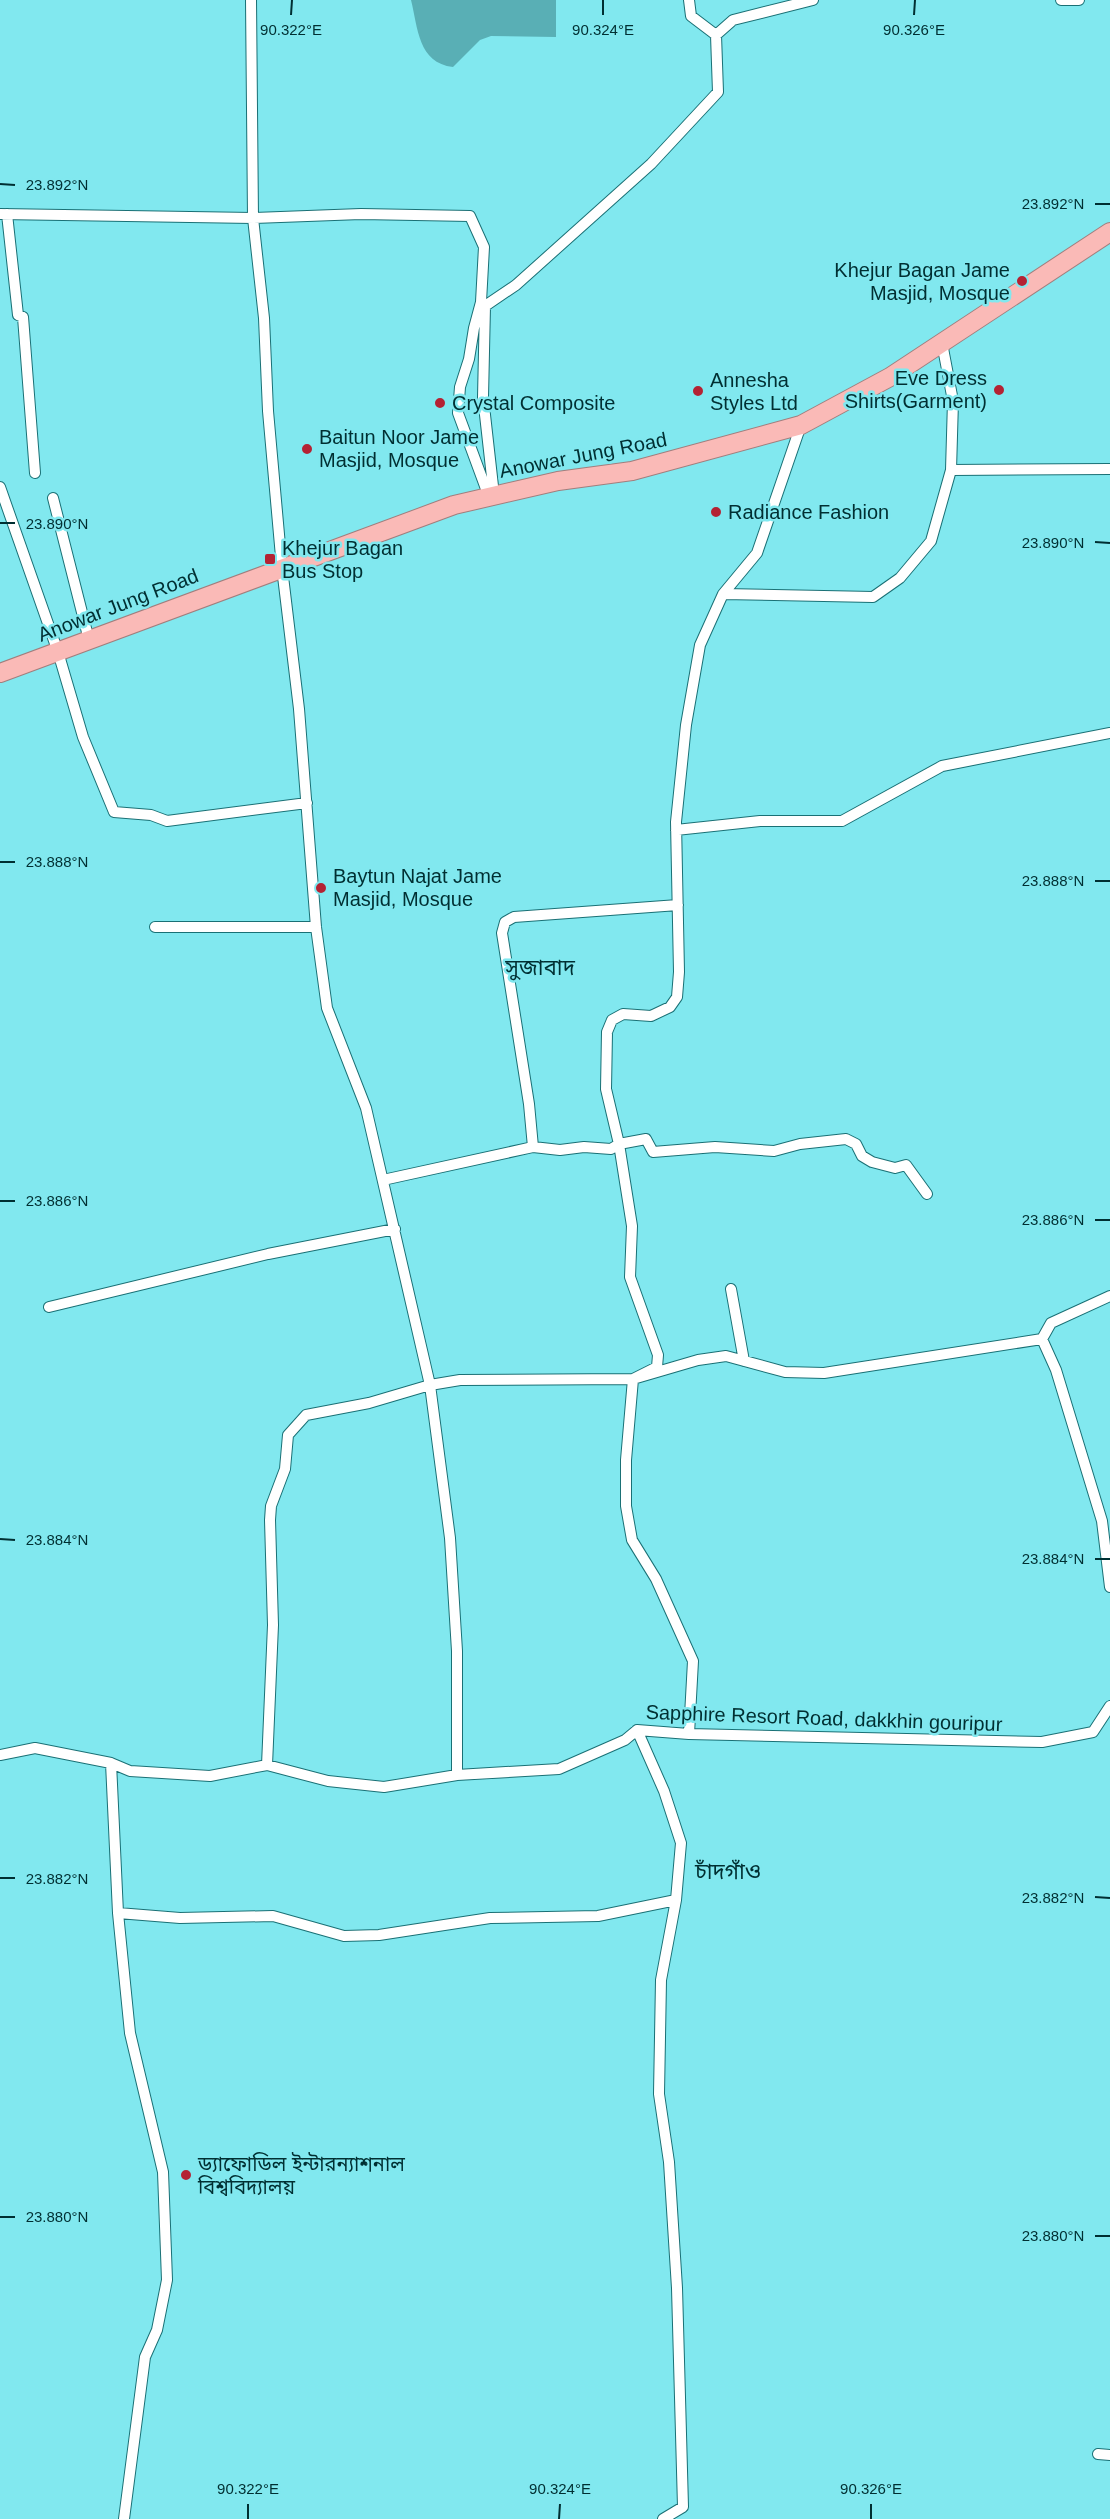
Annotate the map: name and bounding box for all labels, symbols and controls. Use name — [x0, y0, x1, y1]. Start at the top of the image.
text: 90.322°E — [260, 21, 322, 38]
text: 90.324°E — [572, 21, 634, 38]
text: 90.326°E — [883, 21, 945, 38]
text: 23.892°N — [26, 176, 88, 193]
text: 23.892°N — [1022, 195, 1084, 212]
place label: Khejur Bagan Jame Masjid, Mosque — [834, 259, 1010, 304]
marker: Khejur Bagan Jame Masjid, Mosque — [1015, 274, 1029, 288]
place label: Eve Dress Shirts(Garment) — [845, 367, 987, 412]
place label: Annesha Styles Ltd — [710, 369, 798, 414]
marker: Eve Dress Shirts(Garment) — [992, 383, 1006, 397]
marker: Annesha Styles Ltd — [691, 384, 705, 398]
place label: Crystal Composite — [452, 392, 615, 414]
marker: Crystal Composite — [433, 396, 447, 410]
place label: Baitun Noor Jame Masjid, Mosque — [319, 426, 479, 471]
street label: Anowar Jung Road — [497, 428, 669, 482]
marker: Baitun Noor Jame Masjid, Mosque — [300, 442, 314, 456]
place label: Radiance Fashion — [728, 501, 889, 523]
marker: Radiance Fashion — [709, 505, 723, 519]
text: 23.890°N — [26, 515, 88, 532]
text: 23.890°N — [1022, 534, 1084, 551]
place label: Khejur Bagan Bus Stop — [282, 537, 403, 582]
marker: Khejur Bagan Bus Stop — [263, 552, 277, 566]
street label: Anowar Jung Road — [35, 564, 201, 646]
text: 23.888°N — [26, 853, 88, 870]
place label: Baytun Najat Jame Masjid, Mosque — [333, 865, 502, 910]
text: 23.888°N — [1022, 872, 1084, 889]
marker: Baytun Najat Jame Masjid, Mosque — [314, 881, 328, 895]
district label: সুজাবাদ — [504, 955, 576, 981]
text: 23.886°N — [26, 1192, 88, 1209]
text: 23.886°N — [1022, 1211, 1084, 1228]
text: 23.884°N — [26, 1531, 88, 1548]
text: 23.884°N — [1022, 1550, 1084, 1567]
street label: Sapphire Resort Road, dakkhin gouripur — [645, 1701, 1003, 1735]
district label: চাঁদগাঁও — [694, 1859, 761, 1884]
text: 23.882°N — [26, 1870, 88, 1887]
text: 23.882°N — [1022, 1889, 1084, 1906]
place label: ড্যাফোডিল ইন্টারন্যাশনাল বিশ্ববিদ্যালয় — [197, 2152, 405, 2198]
marker: ড্যাফোডিল ইন্টারন্যাশনাল বিশ্ববিদ্যালয় — [179, 2168, 193, 2182]
text: 23.880°N — [26, 2208, 88, 2225]
text: 23.880°N — [1022, 2227, 1084, 2244]
text: 90.322°E — [217, 2480, 279, 2497]
text: 90.324°E — [529, 2480, 591, 2497]
text: 90.326°E — [840, 2480, 902, 2497]

